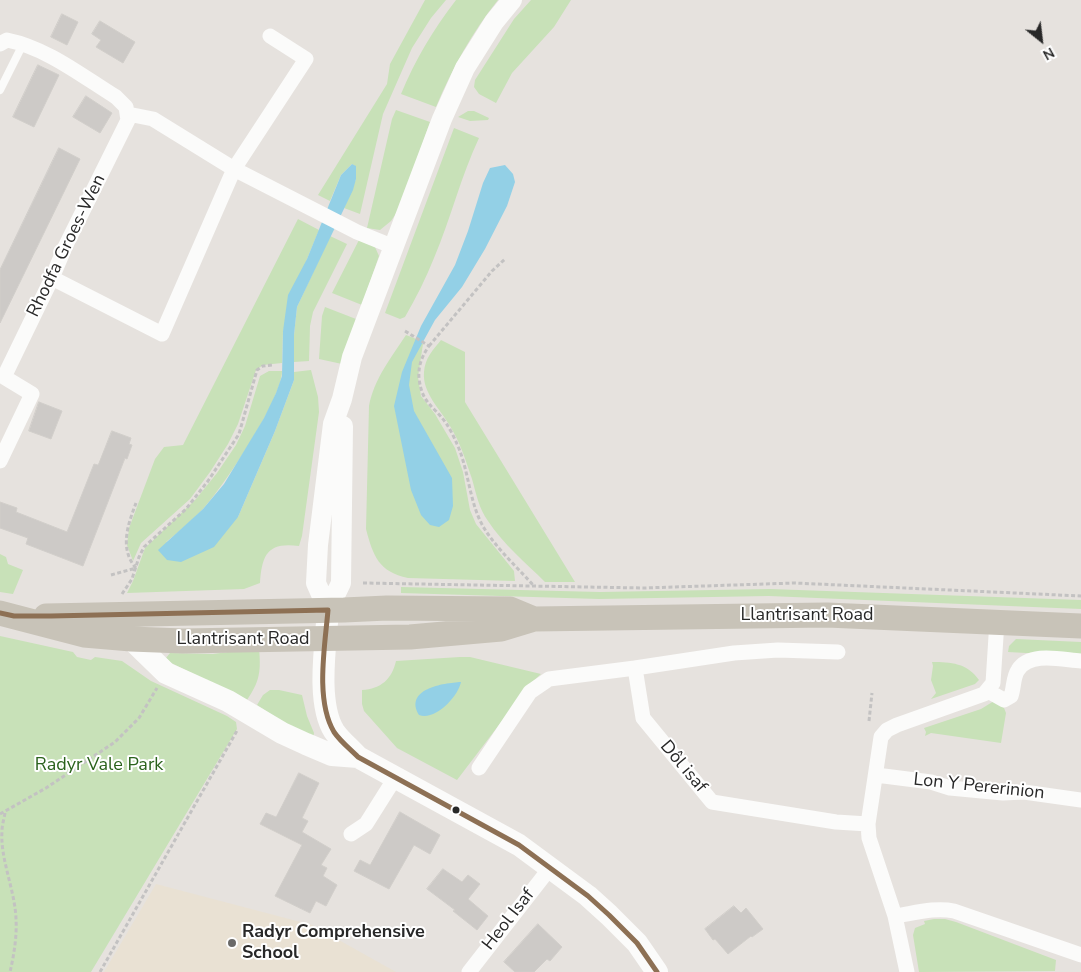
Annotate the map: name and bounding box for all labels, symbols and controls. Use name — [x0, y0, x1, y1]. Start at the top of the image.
north arrow — [1016, 15, 1066, 65]
text: N — [1039, 43, 1058, 64]
street label: Rhodfa Groes-Wen — [23, 171, 111, 321]
street label: Llantrisant Road — [740, 605, 874, 627]
street label: Llantrisant Road — [176, 629, 310, 651]
street label: Dôl isaf — [655, 736, 711, 798]
park label: Radyr Vale Park — [35, 755, 163, 777]
street label: Lon Y Pererinion — [912, 769, 1046, 805]
unlabelled marker — [451, 805, 461, 815]
street label: Heol Isaf — [478, 885, 540, 955]
place label: Radyr Comprehensive School — [242, 922, 425, 964]
marker: Radyr Comprehensive School — [226, 937, 238, 949]

